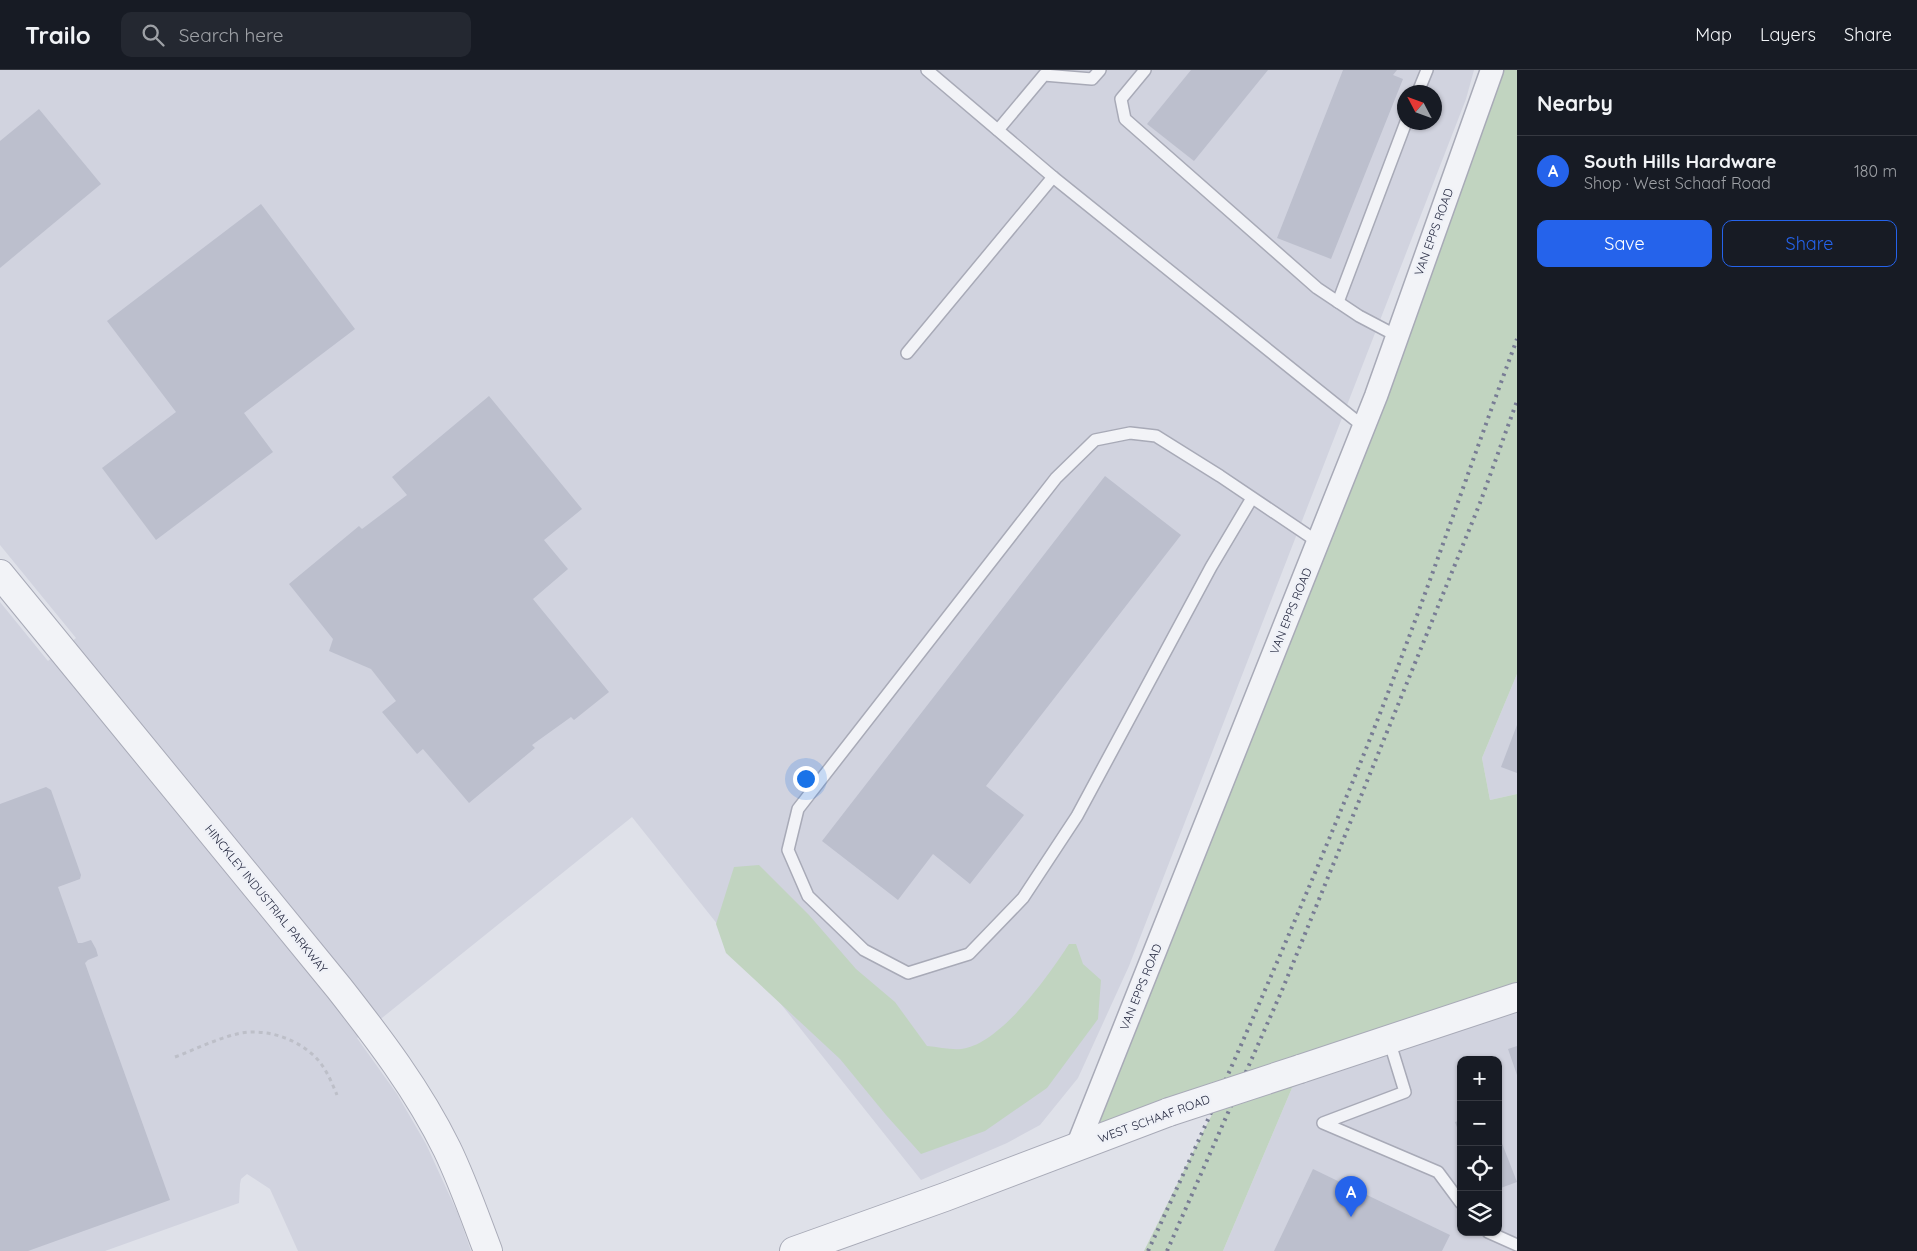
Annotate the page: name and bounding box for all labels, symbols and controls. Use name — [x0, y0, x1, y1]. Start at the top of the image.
search box — [121, 12, 471, 57]
text: Trailo — [25, 20, 91, 50]
icon: search — [139, 21, 167, 49]
text: Search here — [179, 23, 284, 47]
text: Map — [1695, 23, 1732, 46]
text: Layers — [1760, 23, 1816, 46]
text: Share — [1844, 23, 1892, 46]
north arrow — [1397, 85, 1442, 130]
text: Nearby — [1537, 90, 1613, 116]
text: South Hills Hardware — [1584, 149, 1776, 173]
text: A — [1548, 161, 1558, 181]
text: 180 m — [1854, 161, 1897, 181]
text: Shop · West Schaaf Road — [1584, 173, 1771, 193]
street label: VAN EPPS ROAD — [1411, 186, 1456, 278]
button: Save — [1537, 220, 1712, 267]
button: Share — [1722, 220, 1897, 267]
street label: VAN EPPS ROAD — [1266, 565, 1315, 656]
your location — [793, 766, 819, 792]
street label: HINCKLEY INDUSTRIAL PARKWAY — [202, 821, 331, 976]
street label: VAN EPPS ROAD — [1116, 941, 1165, 1032]
map controls — [1457, 1056, 1502, 1236]
button: + — [1457, 1056, 1502, 1101]
street label: WEST SCHAAF ROAD — [1096, 1091, 1212, 1146]
button: − — [1457, 1101, 1502, 1146]
button: locate — [1457, 1146, 1502, 1191]
pin: A — [1335, 1176, 1367, 1217]
button: layers — [1457, 1191, 1502, 1236]

